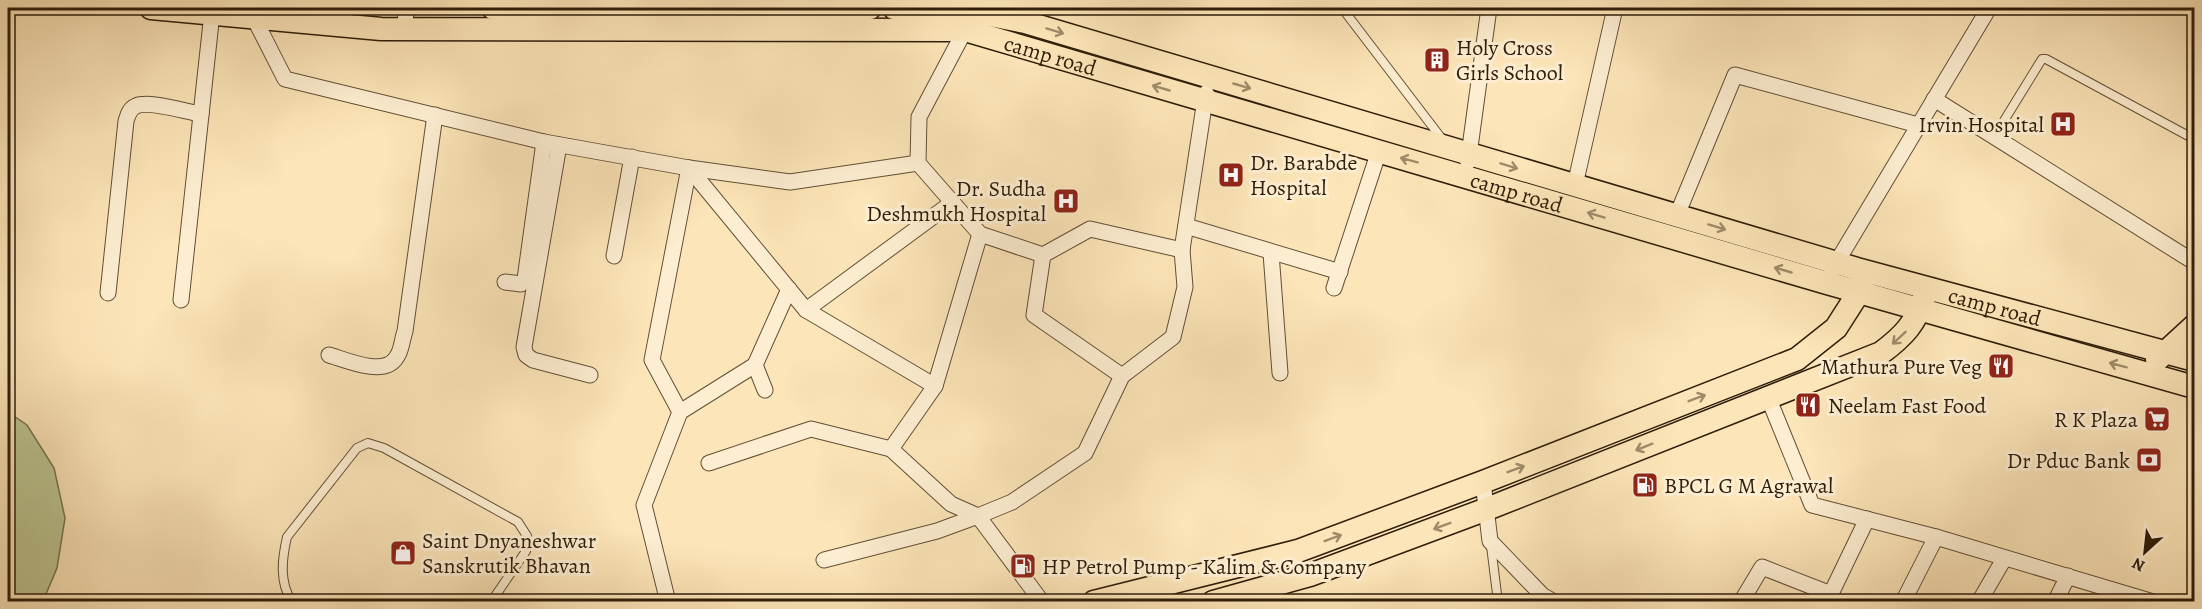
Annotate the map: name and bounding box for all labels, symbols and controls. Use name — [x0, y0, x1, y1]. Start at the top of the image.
one-way arrow — [1045, 26, 1064, 37]
street label: camp road — [1000, 28, 1100, 84]
place label: Holy Cross Girls School — [1456, 33, 1563, 88]
building icon: Holy Cross Girls School — [1422, 45, 1452, 75]
one-way arrow — [1232, 81, 1251, 92]
one-way arrow — [1152, 82, 1171, 93]
hospital icon: Irvin Hospital — [2048, 109, 2078, 139]
place label: Irvin Hospital — [1918, 110, 2044, 140]
place label: Dr. Barabde Hospital — [1250, 148, 1357, 203]
one-way arrow — [1400, 154, 1419, 165]
hospital icon: Dr. Barabde Hospital — [1216, 160, 1246, 190]
one-way arrow — [1500, 161, 1519, 172]
street label: camp road — [1467, 165, 1566, 221]
place label: Dr. Sudha Deshmukh Hospital — [866, 174, 1047, 229]
hospital icon: Dr. Sudha Deshmukh Hospital — [1051, 186, 1081, 216]
one-way arrow — [1587, 208, 1606, 220]
one-way arrow — [1707, 222, 1726, 233]
one-way arrow — [1774, 264, 1793, 275]
street label: camp road — [1945, 280, 2045, 334]
one-way arrow — [1892, 331, 1907, 345]
restaurant icon: Mathura Pure Veg — [1986, 351, 2016, 381]
place label: Mathura Pure Veg — [1821, 352, 1982, 382]
one-way arrow — [2109, 359, 2128, 370]
restaurant icon: Neelam Fast Food — [1793, 390, 1823, 420]
one-way arrow — [1687, 391, 1706, 402]
place label: Neelam Fast Food — [1828, 391, 1987, 421]
supermarket icon: R K Plaza — [2142, 404, 2172, 434]
place label: R K Plaza — [2054, 405, 2139, 435]
one-way arrow — [1635, 442, 1653, 453]
bank icon: Dr Pduc Bank — [2134, 445, 2164, 475]
place label: Dr Pduc Bank — [2007, 446, 2130, 476]
one-way arrow — [1506, 463, 1525, 474]
fuel station icon: BPCL G M Agrawal — [1630, 470, 1660, 500]
place label: BPCL G M Agrawal — [1664, 471, 1833, 501]
one-way arrow — [1434, 521, 1452, 532]
north arrow — [2115, 522, 2175, 582]
place label: Saint Dnyaneshwar Sanskrutik Bhavan — [422, 526, 596, 581]
one-way arrow — [1323, 531, 1342, 542]
shop icon: Saint Dnyaneshwar Sanskrutik Bhavan — [388, 538, 418, 568]
fuel station icon: HP Petrol Pump - Kalim & Company — [1008, 551, 1038, 581]
place label: HP Petrol Pump - Kalim & Company — [1042, 552, 1366, 582]
text: N — [2128, 552, 2149, 577]

